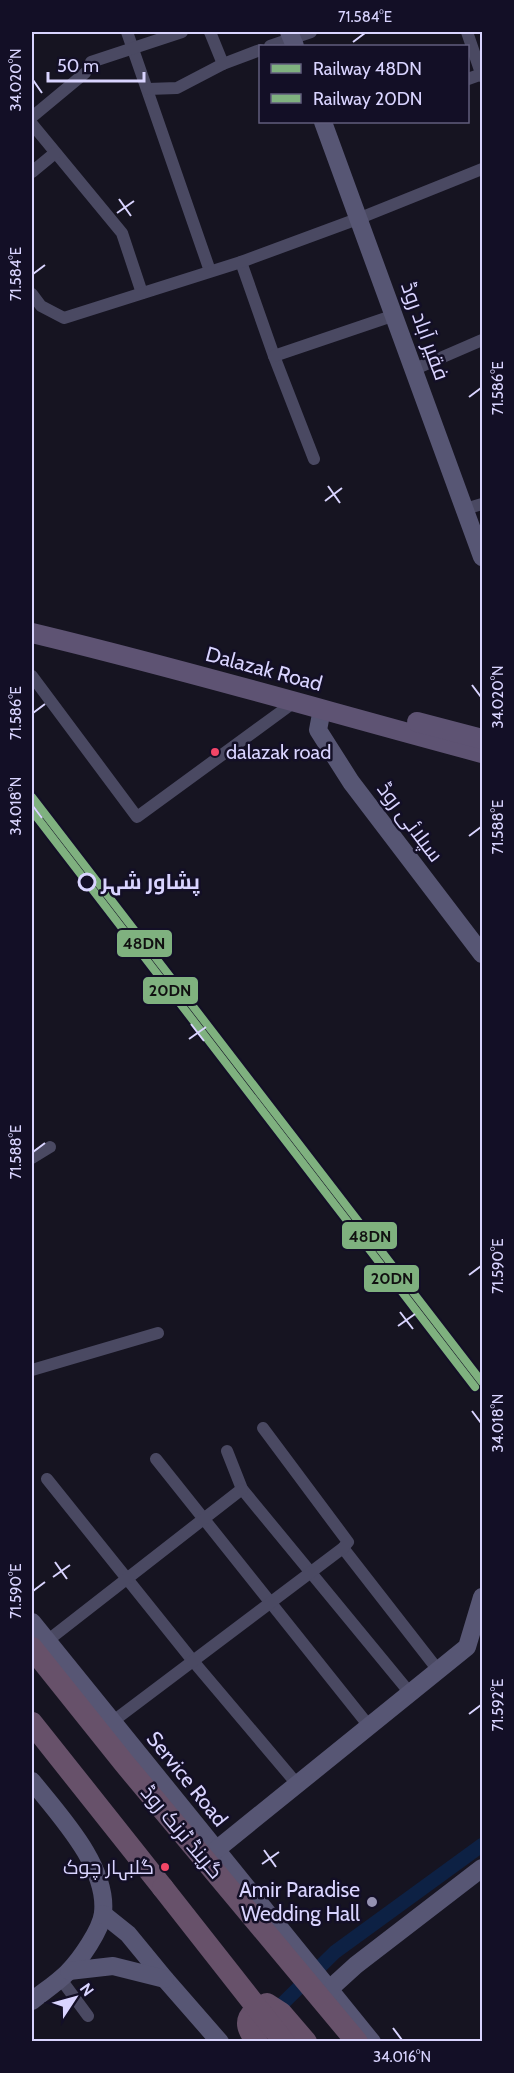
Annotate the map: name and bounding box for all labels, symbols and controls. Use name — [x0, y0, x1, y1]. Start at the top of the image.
text: 71.584°E — [338, 8, 392, 26]
scale bar — [48, 45, 144, 83]
legend — [259, 45, 469, 123]
text: 34.020°N — [7, 48, 25, 112]
text: 50 m — [57, 55, 99, 77]
text: Railway 48DN — [313, 58, 422, 80]
text: Railway 20DN — [313, 88, 423, 110]
text: 71.584°E — [7, 247, 25, 301]
street label: فقیر آباد روڈ — [396, 278, 455, 383]
text: 71.586°E — [489, 361, 507, 415]
street label: Dalazak Road — [203, 641, 325, 696]
text: 34.020°N — [489, 665, 507, 729]
text: 71.586°E — [7, 686, 25, 740]
place label: dalazak road — [226, 740, 331, 764]
marker: dalazak road — [209, 746, 221, 758]
text: 34.018°N — [7, 777, 25, 835]
street label: سپلائی روڈ — [371, 777, 449, 867]
text: 71.588°E — [489, 800, 507, 854]
place label: پشاور شہر — [100, 869, 200, 897]
marker: پشاور شہر — [78, 873, 96, 891]
line badge: 48DN — [116, 929, 173, 958]
text: 48DN — [123, 934, 165, 953]
line badge: 20DN — [142, 976, 199, 1005]
text: 20DN — [149, 981, 191, 1000]
text: 71.588°E — [7, 1125, 25, 1179]
line badge: 48DN — [341, 1221, 398, 1250]
text: 48DN — [349, 1227, 391, 1246]
text: 71.590°E — [489, 1238, 507, 1294]
line badge: 20DN — [363, 1264, 420, 1293]
text: 20DN — [371, 1269, 413, 1288]
text: 34.018°N — [489, 1394, 507, 1452]
text: 71.590°E — [7, 1563, 25, 1619]
text: 71.592°E — [489, 1679, 507, 1731]
street label: Service Road — [142, 1726, 233, 1831]
street label: گرینڈ ٹرنک روڈ — [136, 1780, 229, 1884]
place label: گلبہار چوک — [63, 1855, 154, 1881]
marker: گلبہار چوک — [159, 1861, 171, 1873]
place label: Amir Paradise Wedding Hall — [239, 1877, 360, 1926]
marker: Amir Paradise Wedding Hall — [365, 1895, 379, 1909]
north arrow — [45, 1968, 105, 2028]
text: N — [76, 1979, 98, 2000]
text: 34.016°N — [373, 2048, 431, 2066]

